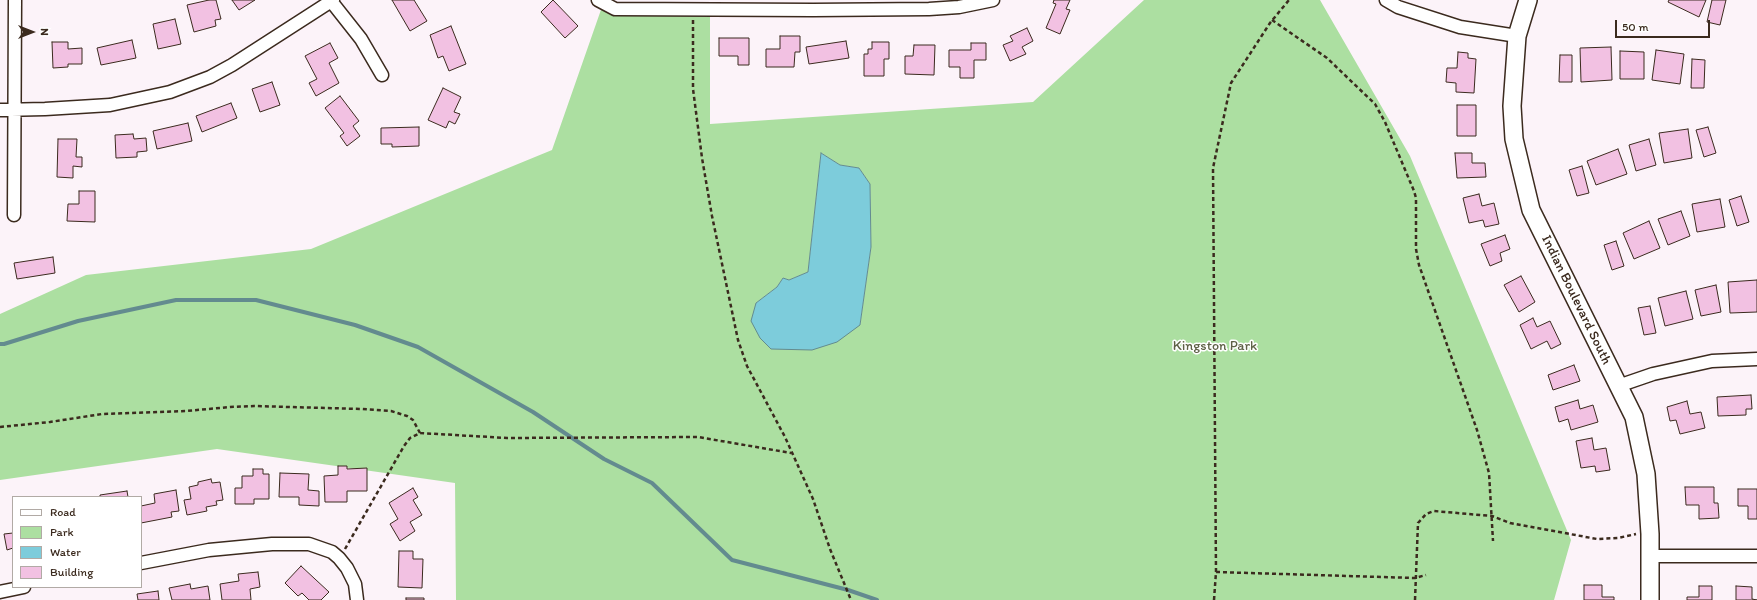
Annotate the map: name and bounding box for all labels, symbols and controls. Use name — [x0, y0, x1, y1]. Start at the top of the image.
north arrow — [12, 12, 52, 52]
scale bar — [1617, 12, 1712, 38]
text: 50 m — [1622, 20, 1648, 34]
text: N — [38, 28, 51, 36]
street label: Indian Boulevard South — [1537, 232, 1615, 368]
park label: Kingston Park — [1173, 338, 1257, 354]
legend — [12, 496, 142, 588]
text: Road — [50, 505, 76, 519]
text: Park — [50, 525, 74, 539]
text: Water — [50, 545, 81, 559]
text: Building — [50, 565, 93, 579]

